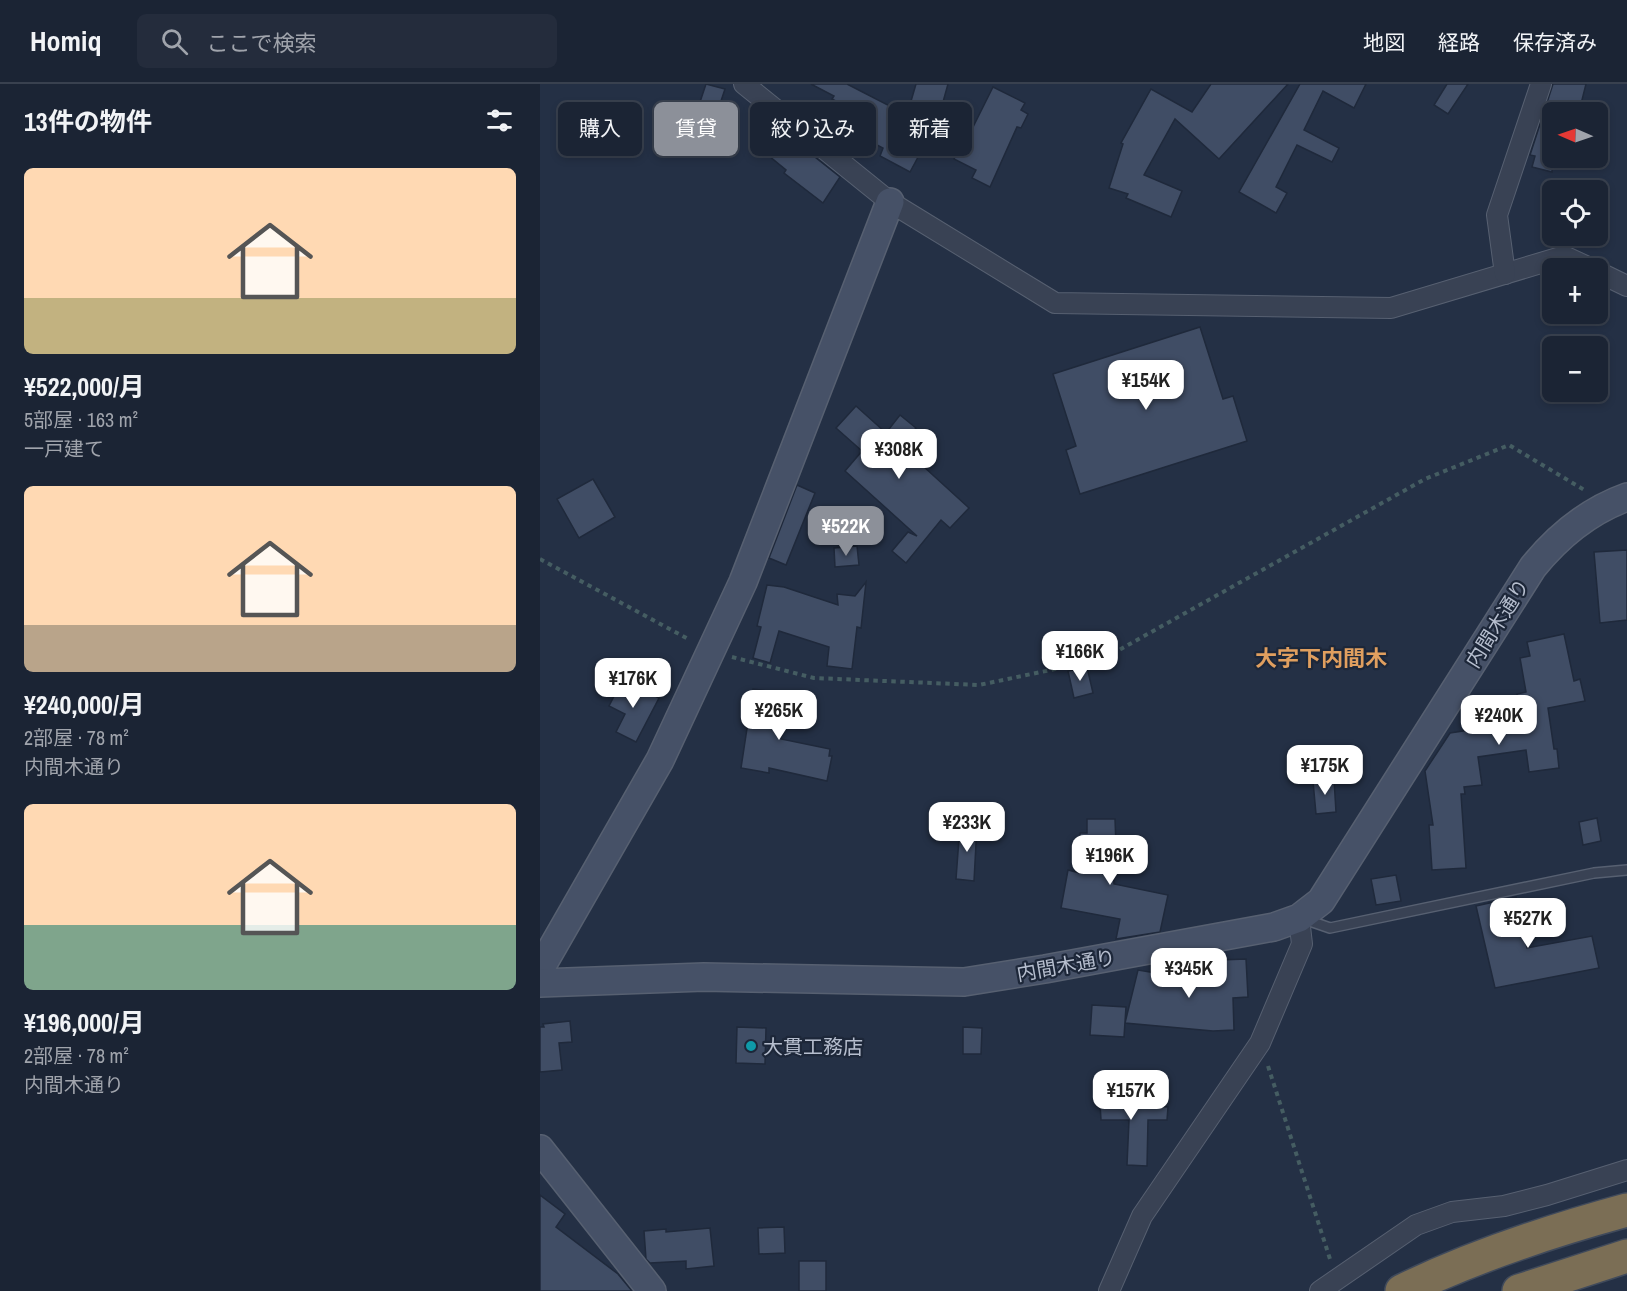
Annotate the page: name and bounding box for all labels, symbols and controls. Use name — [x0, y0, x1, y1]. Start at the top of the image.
search box — [137, 14, 557, 68]
text: Homiq — [30, 22, 101, 60]
icon: search — [158, 25, 191, 58]
text: ここで検索 — [206, 28, 316, 58]
text: 地図 — [1363, 28, 1405, 57]
text: 経路 — [1438, 28, 1480, 57]
text: 保存済み — [1513, 28, 1597, 57]
chip: 購入 — [558, 102, 642, 156]
chip: 賃貸 — [654, 102, 738, 156]
chip: 絞り込み — [750, 102, 876, 156]
chip: 新着 — [888, 102, 972, 156]
north arrow — [1542, 102, 1608, 168]
map controls — [1542, 102, 1608, 402]
text: 13件の物件 — [24, 104, 152, 139]
icon: filters — [483, 104, 516, 137]
button: locate — [1542, 180, 1608, 246]
icon: home — [216, 207, 324, 315]
button: + — [1542, 258, 1608, 324]
button: − — [1542, 336, 1608, 402]
pin: ¥154K — [1104, 360, 1188, 411]
text: ¥154K — [1122, 366, 1170, 393]
text: ¥522,000/月 — [24, 369, 145, 404]
text: 5部屋 · 163 m² — [24, 406, 138, 433]
pin: ¥308K — [857, 429, 941, 480]
text: 一戸建て — [24, 435, 104, 462]
text: ¥308K — [875, 435, 923, 462]
pin: ¥522K — [804, 506, 888, 557]
text: ¥522K — [822, 512, 870, 539]
icon: home — [216, 525, 324, 633]
street label: 内間木通り — [1459, 573, 1535, 673]
pin: ¥166K — [1038, 631, 1122, 682]
text: ¥166K — [1056, 637, 1104, 664]
district label: 大字下内間木 — [1255, 643, 1387, 673]
pin: ¥176K — [591, 658, 675, 709]
text: ¥176K — [609, 664, 657, 691]
text: ¥240,000/月 — [24, 687, 145, 722]
pin: ¥265K — [737, 690, 821, 741]
pin: ¥240K — [1457, 695, 1541, 746]
text: ¥265K — [755, 696, 803, 723]
text: ¥240K — [1475, 701, 1523, 728]
text: 2部屋 · 78 m² — [24, 724, 129, 751]
pin: ¥175K — [1283, 745, 1367, 796]
text: ¥175K — [1301, 751, 1349, 778]
text: 内間木通り — [24, 753, 124, 780]
pin: ¥233K — [925, 802, 1009, 853]
text: ¥233K — [943, 808, 991, 835]
pin: ¥196K — [1068, 835, 1152, 886]
text: ¥196K — [1086, 841, 1134, 868]
icon: home — [216, 843, 324, 951]
pin: ¥527K — [1486, 898, 1570, 949]
text: ¥527K — [1504, 904, 1552, 931]
street label: 内間木通り — [1014, 943, 1118, 987]
pin: ¥345K — [1147, 948, 1231, 999]
text: ¥345K — [1165, 954, 1213, 981]
text: ¥196,000/月 — [24, 1005, 145, 1040]
place label: 大貫工務店 — [763, 1033, 863, 1060]
marker: 大貫工務店 — [744, 1039, 758, 1053]
text: 2部屋 · 78 m² — [24, 1042, 129, 1069]
pin: ¥157K — [1089, 1070, 1173, 1121]
text: 内間木通り — [24, 1071, 124, 1098]
text: ¥157K — [1107, 1076, 1155, 1103]

